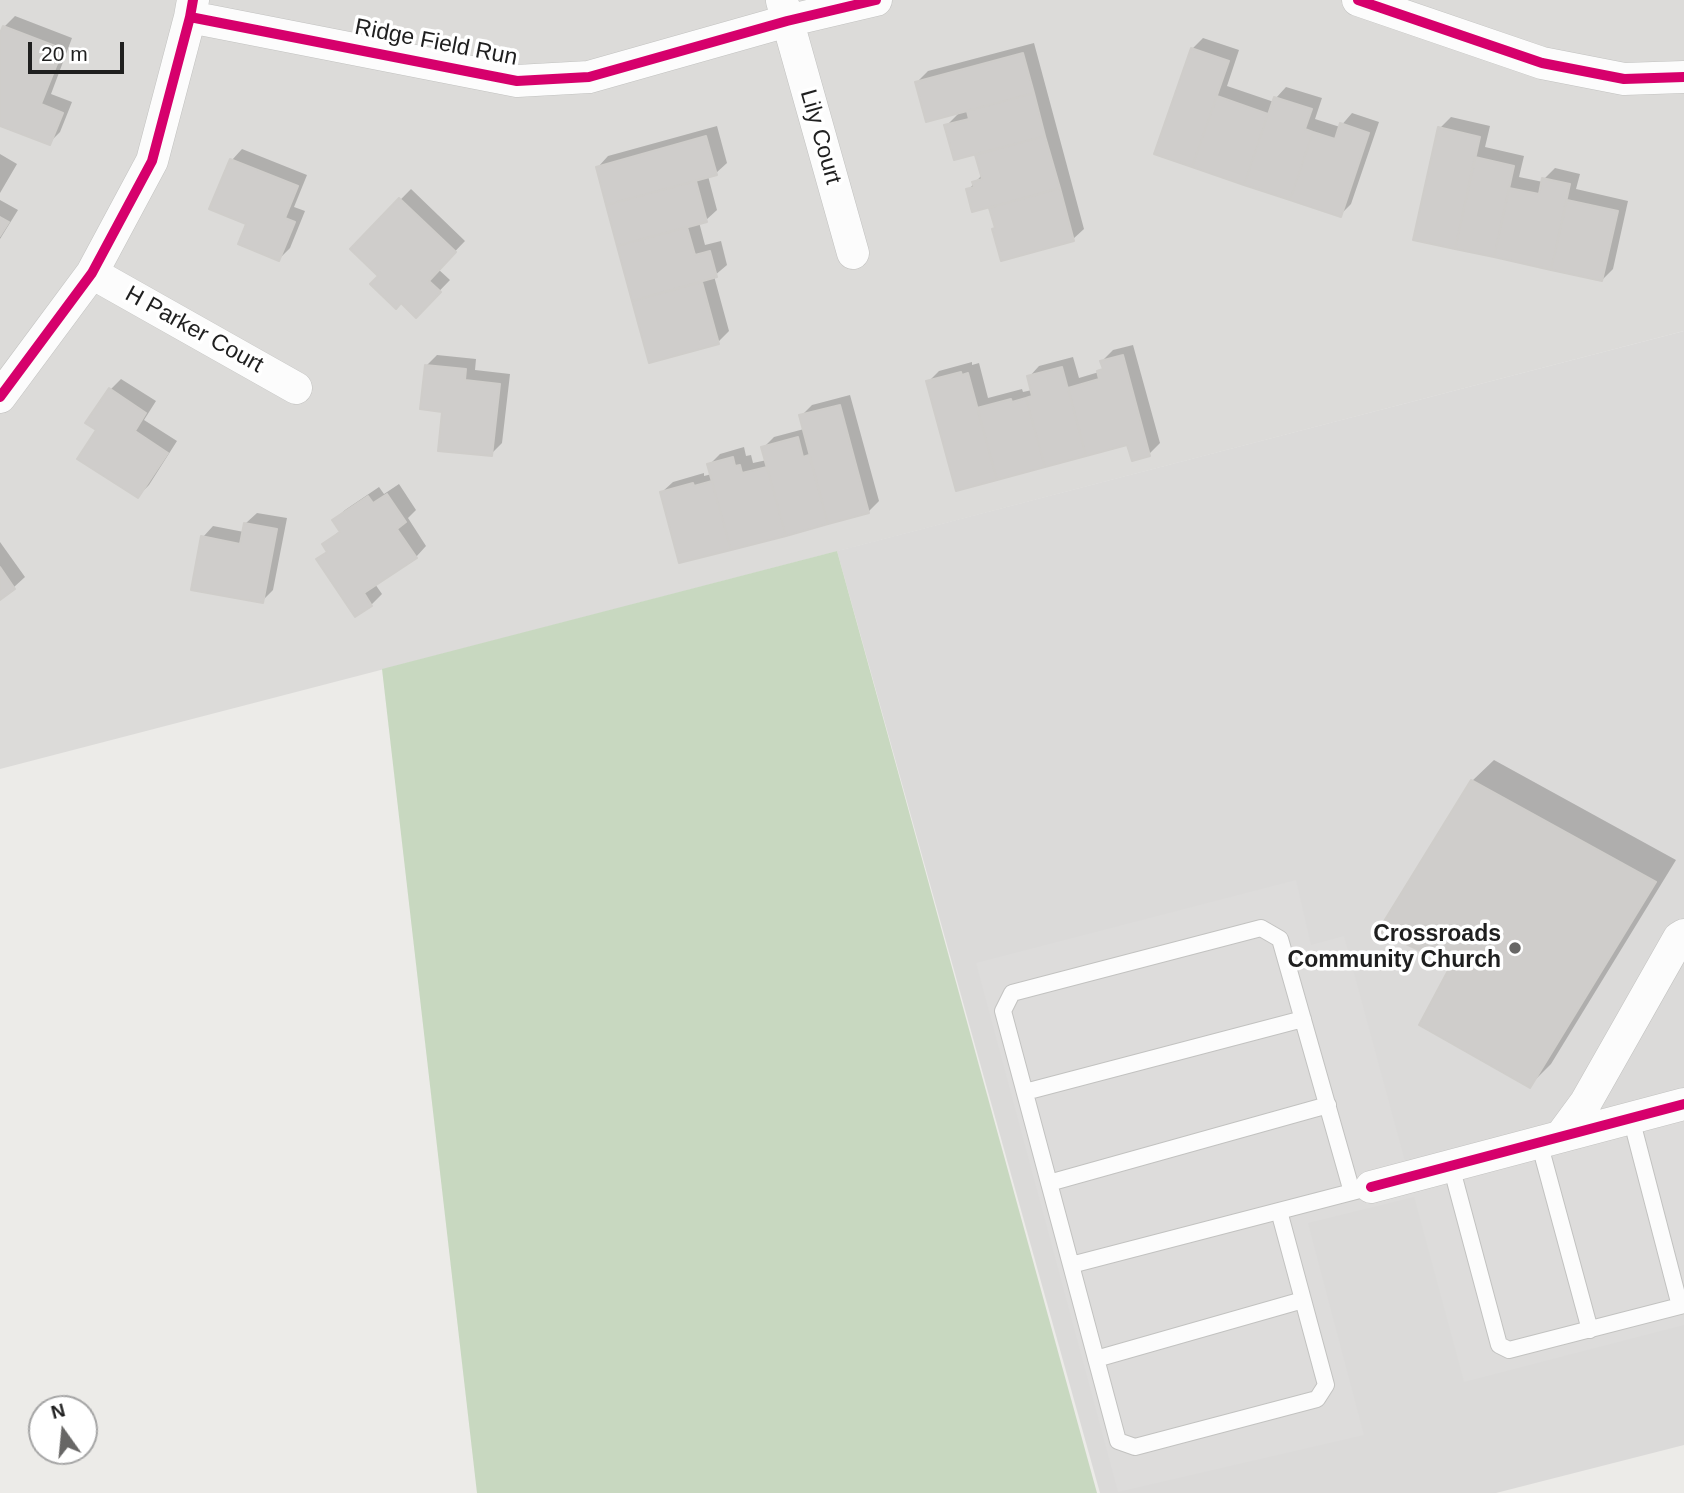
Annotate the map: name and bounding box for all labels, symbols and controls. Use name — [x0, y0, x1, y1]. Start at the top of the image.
street label: Ridge Field Run — [352, 14, 520, 72]
scale bar — [32, 28, 128, 72]
text: 20 m — [41, 42, 88, 65]
street label: Lily Court — [793, 87, 847, 187]
street label: H Parker Court — [120, 281, 268, 379]
place label: Crossroads Community Church — [1288, 921, 1501, 975]
marker: Crossroads Community Church — [1507, 940, 1523, 956]
north arrow — [28, 1395, 98, 1465]
text: N — [49, 1399, 67, 1423]

